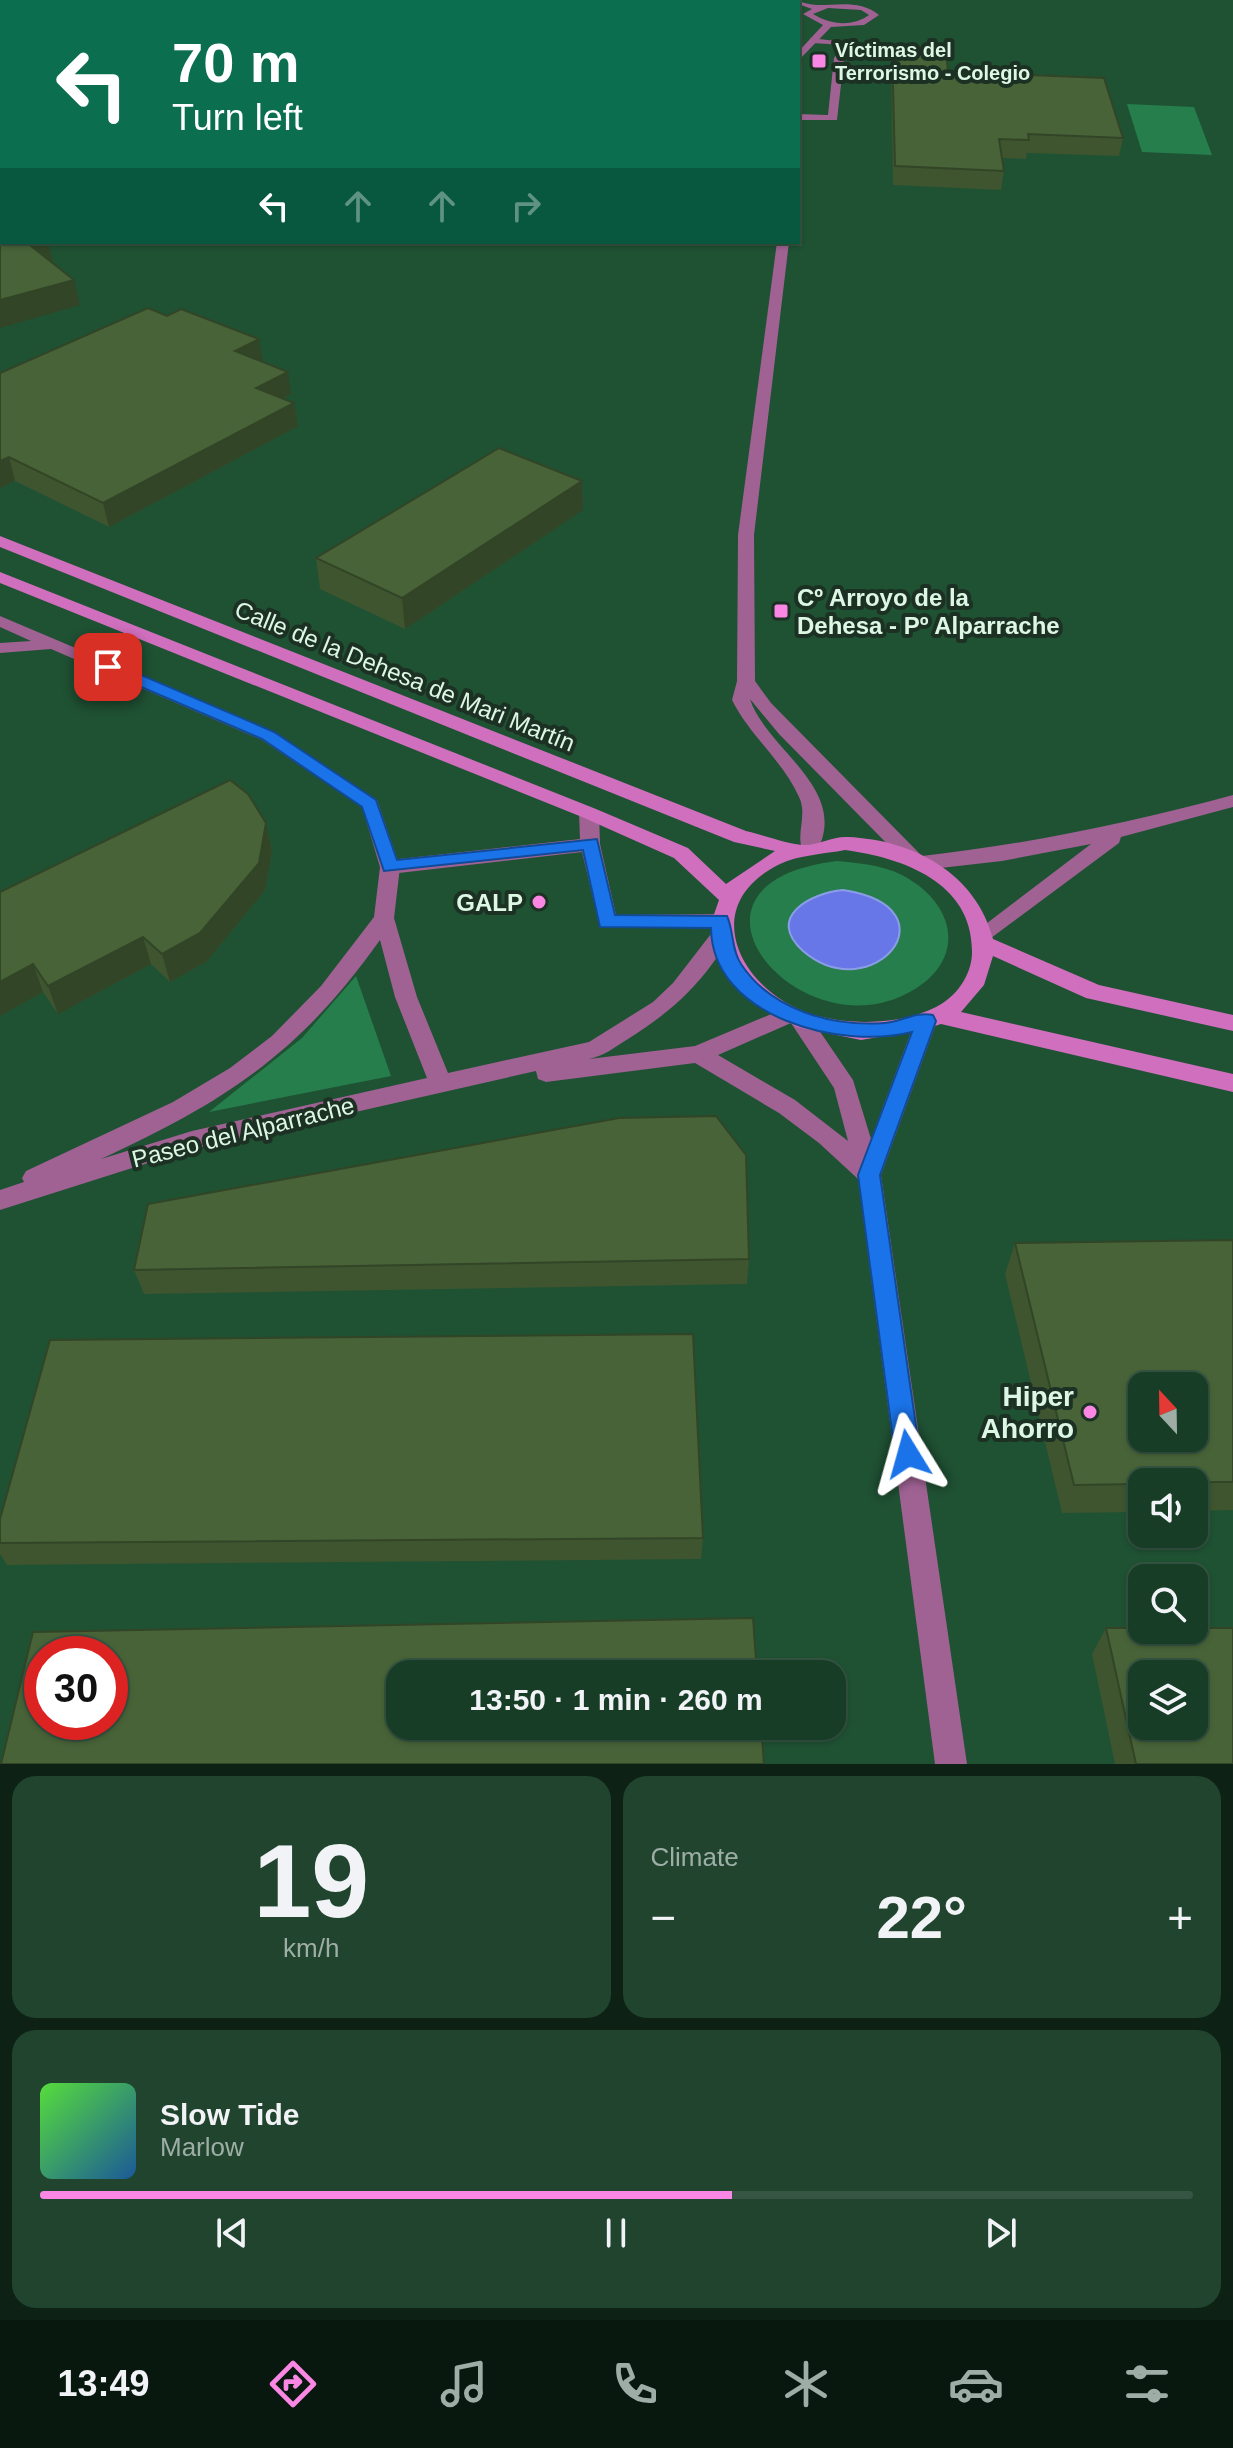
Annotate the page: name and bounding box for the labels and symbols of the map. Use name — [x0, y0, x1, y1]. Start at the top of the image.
place label: Víctimas del Terrorismo - Colegio — [835, 39, 1030, 84]
marker: Víctimas del Terrorismo - Colegio — [810, 52, 828, 70]
place label: Cº Arroyo de la Dehesa - Pº Alparrache — [797, 584, 1060, 639]
street label: Calle de la Dehesa de Mari Martín — [231, 595, 579, 757]
marker: Cº Arroyo de la Dehesa - Pº Alparrache — [772, 602, 790, 620]
pin — [74, 633, 142, 701]
place label: GALP — [456, 889, 523, 916]
marker: GALP — [530, 893, 548, 911]
street label: Paseo del Alparrache — [129, 1091, 357, 1173]
north arrow — [1128, 1372, 1208, 1452]
place label: Hiper Ahorro — [981, 1381, 1074, 1444]
marker: Hiper Ahorro — [1081, 1403, 1099, 1421]
position arrow — [866, 1412, 950, 1496]
speed limit sign: 30 — [24, 1636, 128, 1740]

